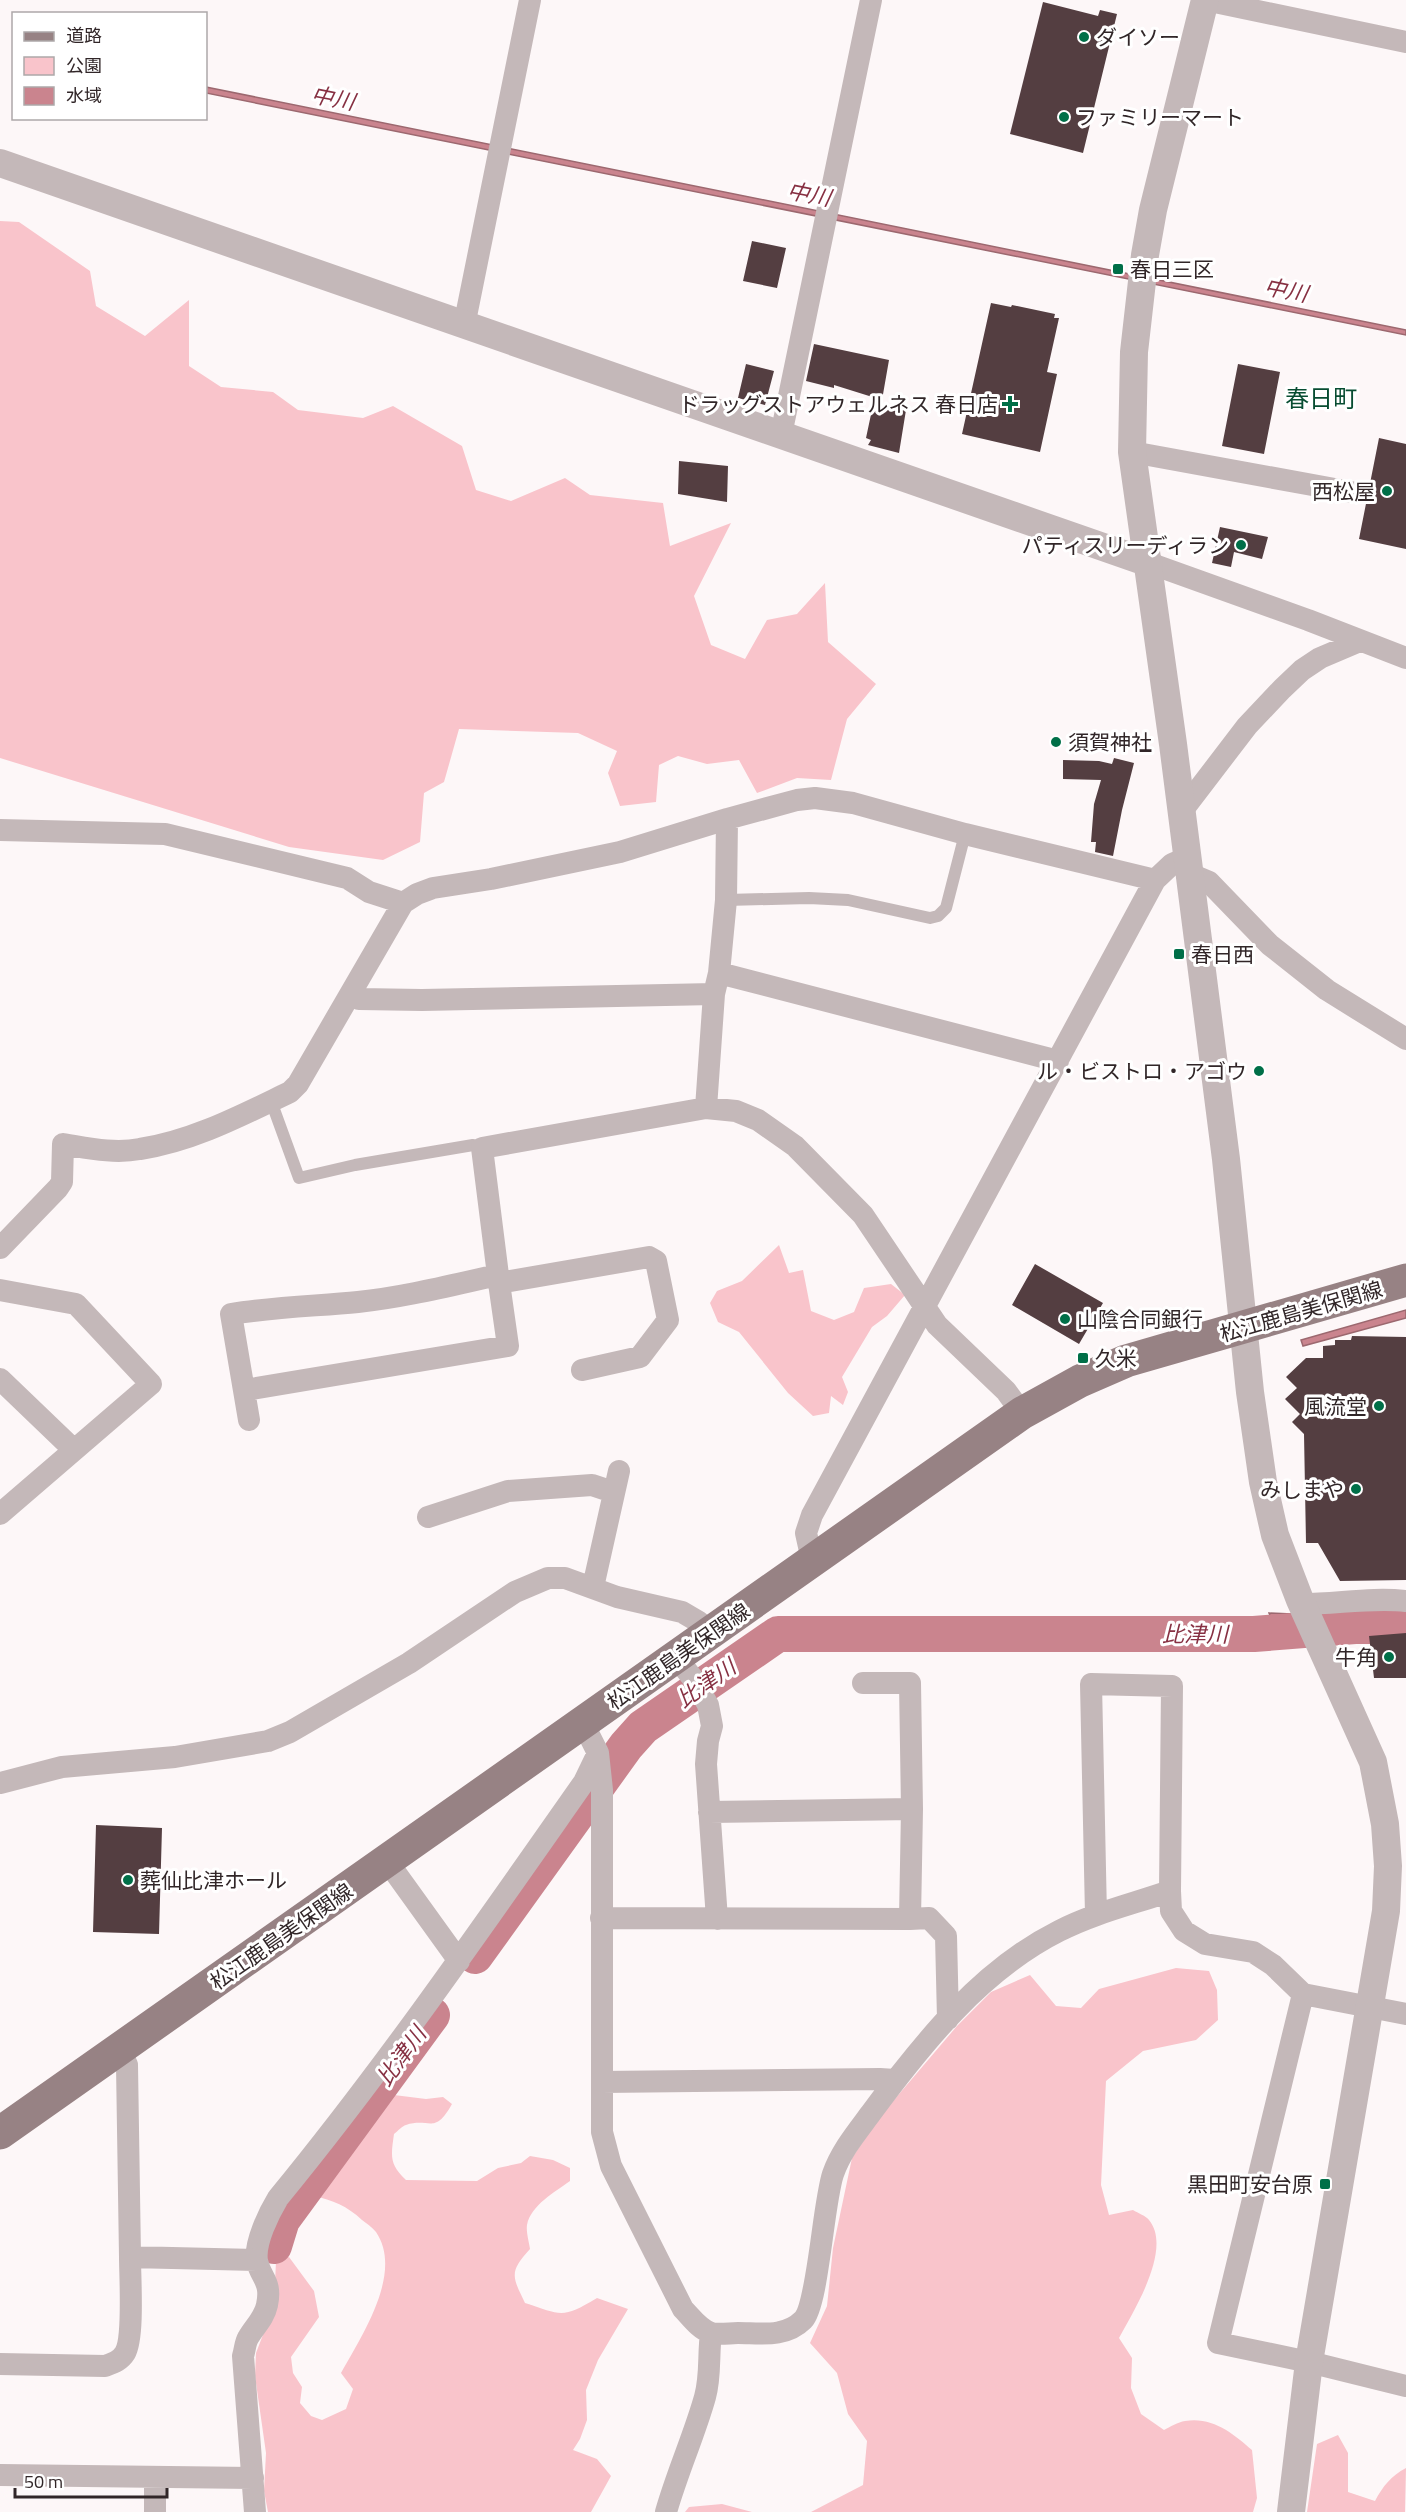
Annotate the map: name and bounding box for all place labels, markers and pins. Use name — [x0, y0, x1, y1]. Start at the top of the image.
place label: ダイソー — [1096, 21, 1180, 53]
marker: ダイソー — [1077, 30, 1091, 44]
place label: ファミリーマート — [1076, 101, 1244, 133]
marker: ファミリーマート — [1057, 110, 1071, 124]
place label: 春日三区 — [1130, 253, 1214, 285]
marker: 春日三区 — [1111, 262, 1125, 276]
place label: ドラッグストアウェルネス 春日店 — [678, 388, 998, 420]
marker: ドラッグストアウェルネス 春日店 — [1003, 397, 1017, 411]
place label: 西松屋 — [1312, 475, 1375, 507]
marker: 西松屋 — [1380, 484, 1394, 498]
place label: パティスリーディラン — [1022, 529, 1229, 561]
marker: パティスリーディラン — [1234, 538, 1248, 552]
place label: 須賀神社 — [1068, 726, 1152, 758]
marker: 須賀神社 — [1049, 735, 1063, 749]
place label: 春日西 — [1191, 938, 1254, 970]
marker: 春日西 — [1172, 947, 1186, 961]
place label: ル・ビストロ・アゴウ — [1037, 1055, 1247, 1087]
marker: ル・ビストロ・アゴウ — [1252, 1064, 1266, 1078]
place label: 山陰合同銀行 — [1077, 1303, 1203, 1335]
marker: 山陰合同銀行 — [1058, 1312, 1072, 1326]
place label: 久米 — [1095, 1342, 1137, 1374]
marker: 久米 — [1076, 1351, 1090, 1365]
place label: 風流堂 — [1304, 1390, 1367, 1422]
marker: 風流堂 — [1372, 1399, 1386, 1413]
place label: みしまや — [1260, 1473, 1344, 1505]
marker: みしまや — [1349, 1482, 1363, 1496]
place label: 牛角 — [1335, 1641, 1377, 1673]
marker: 牛角 — [1382, 1650, 1396, 1664]
place label: 葬仙比津ホール — [140, 1864, 287, 1896]
marker: 葬仙比津ホール — [121, 1873, 135, 1887]
place label: 黒田町安台原 — [1187, 2168, 1313, 2200]
marker: 黒田町安台原 — [1318, 2177, 1332, 2191]

